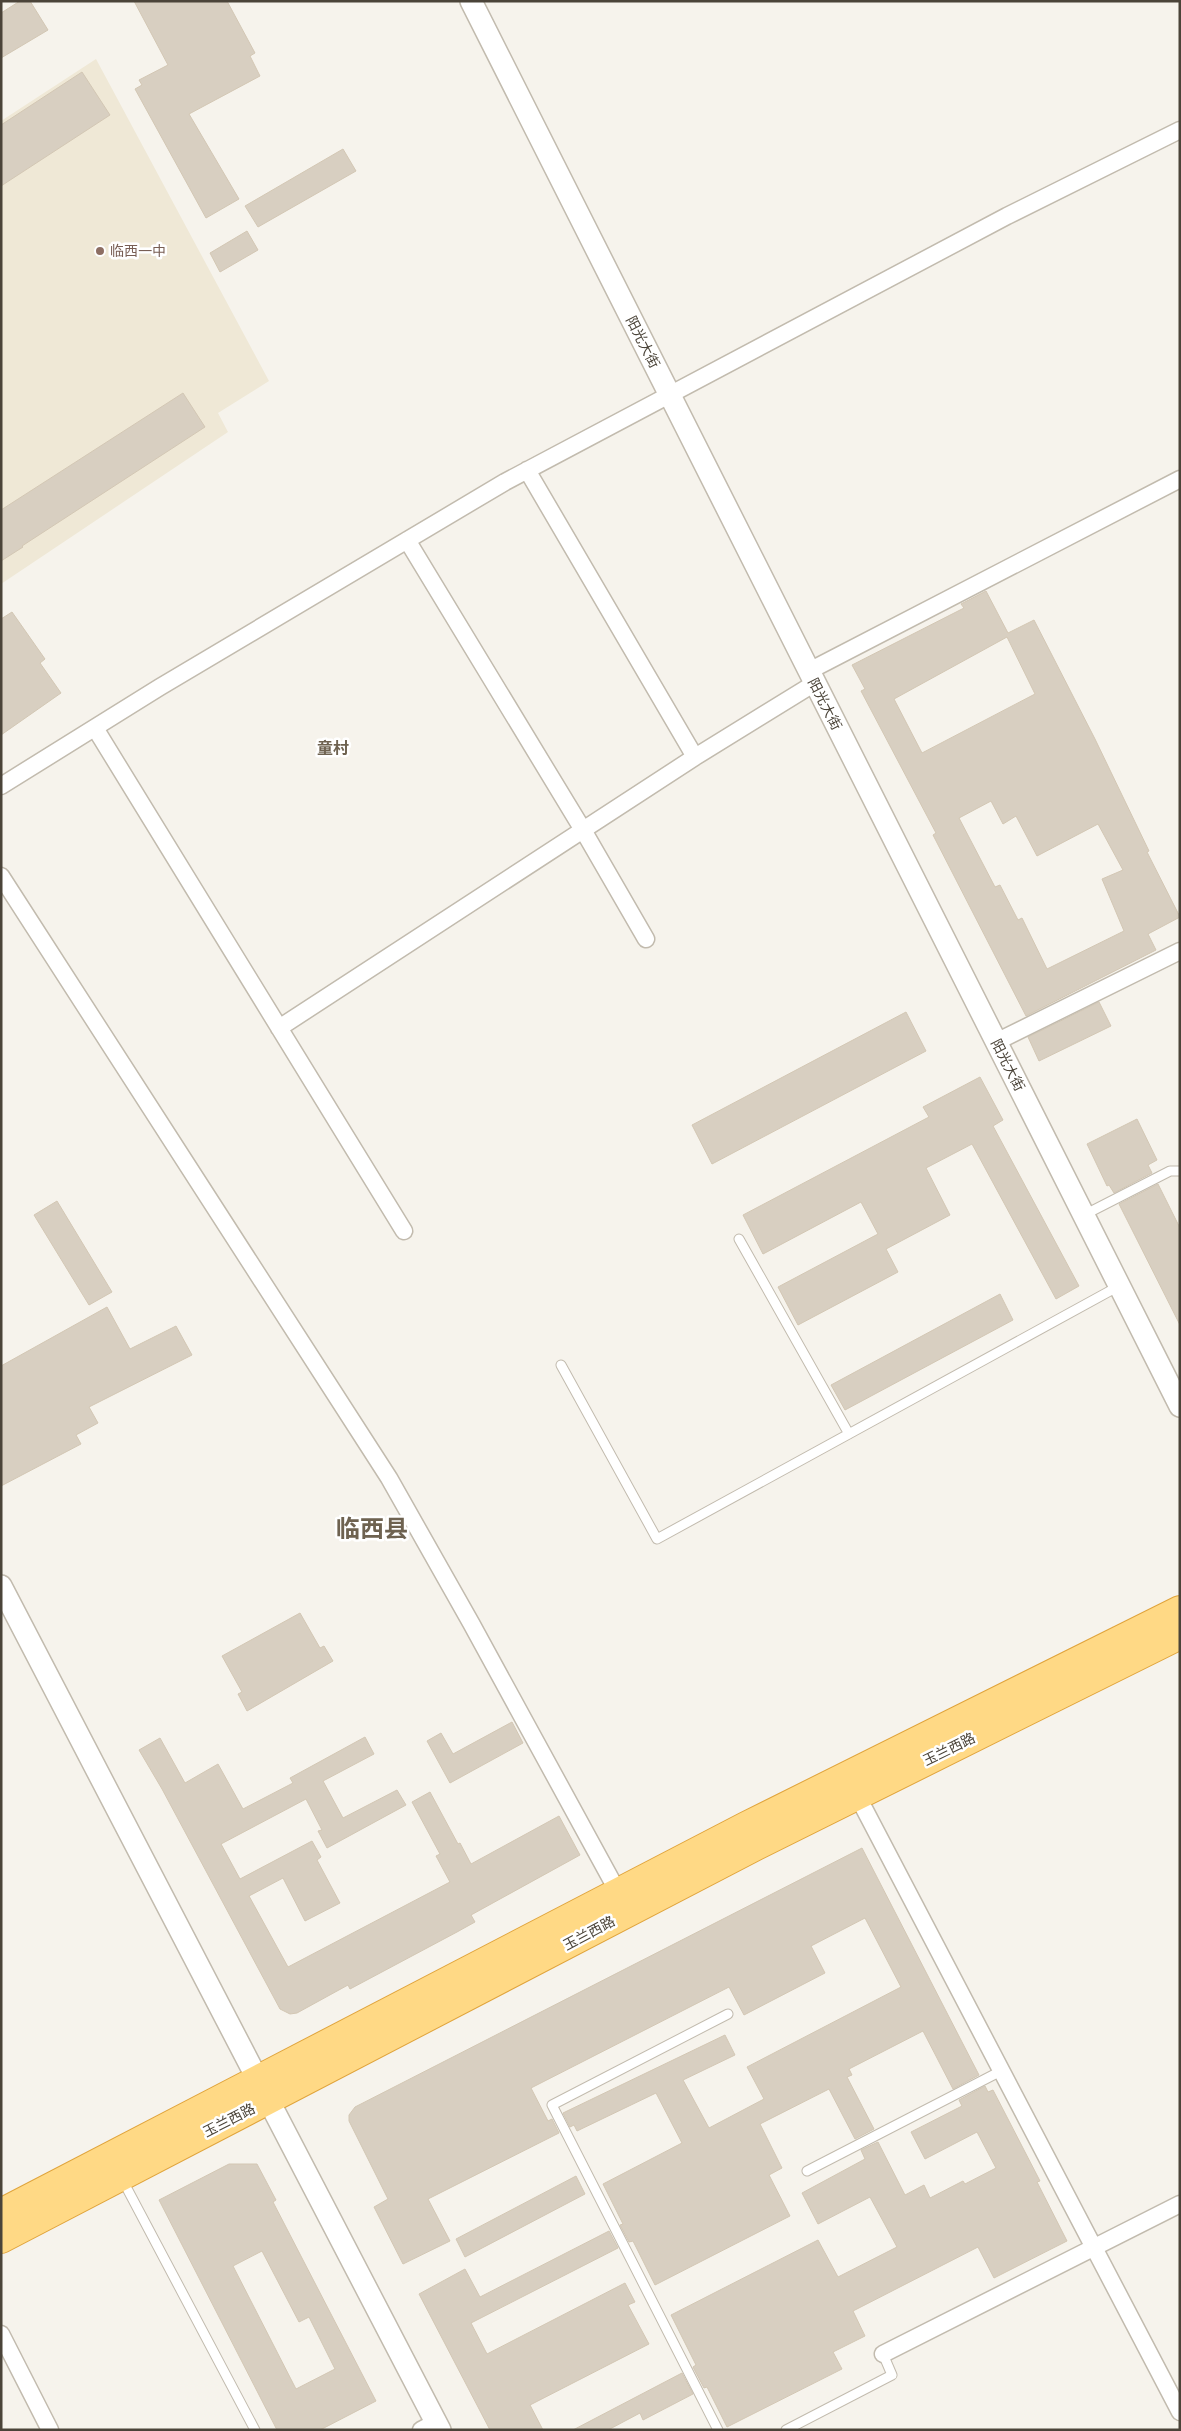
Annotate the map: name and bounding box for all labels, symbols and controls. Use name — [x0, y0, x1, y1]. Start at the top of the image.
place label: 临西一中 — [110, 242, 166, 260]
marker: 临西一中 — [94, 245, 106, 257]
street label: 阳光大街 — [622, 313, 664, 371]
street label: 阳光大街 — [804, 675, 846, 733]
district label: 童村 — [317, 738, 349, 758]
street label: 阳光大街 — [987, 1036, 1029, 1094]
district label: 临西县 — [336, 1513, 408, 1544]
street label: 玉兰西路 — [920, 1729, 978, 1769]
street label: 玉兰西路 — [560, 1912, 618, 1954]
street label: 玉兰西路 — [200, 2099, 258, 2141]

